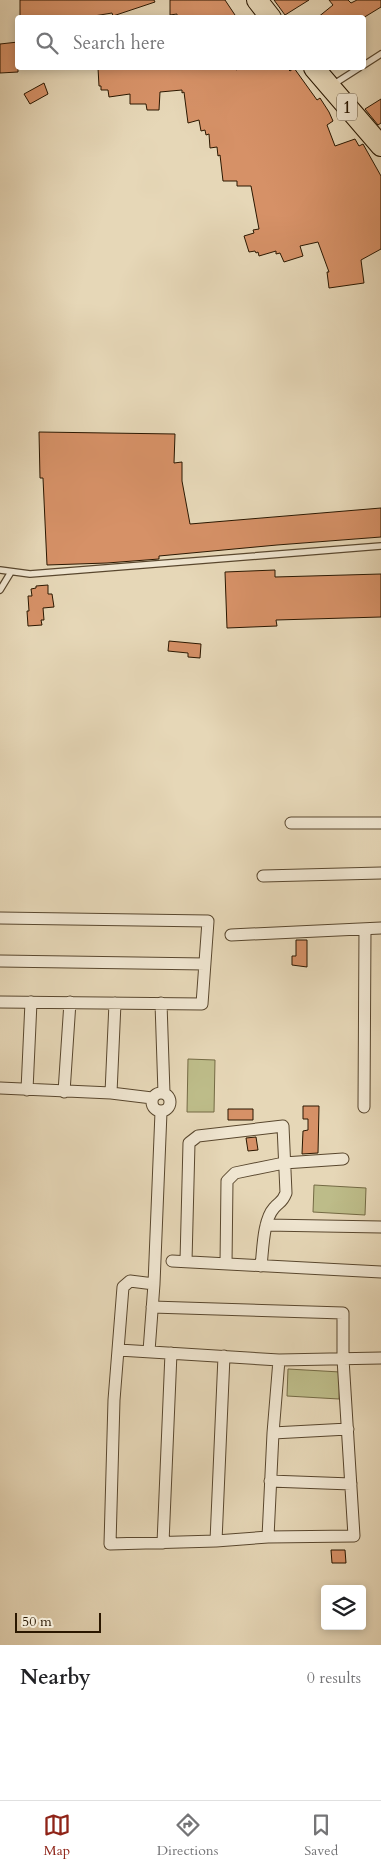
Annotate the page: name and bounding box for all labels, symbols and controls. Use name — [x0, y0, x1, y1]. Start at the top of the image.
search box — [15, 15, 366, 70]
icon: search — [33, 29, 61, 57]
text: Search here — [73, 30, 165, 56]
road number: 1 — [337, 94, 357, 120]
map controls — [321, 1585, 366, 1630]
button: layers — [321, 1585, 366, 1630]
scale bar — [15, 1610, 101, 1633]
text: 50 m — [22, 1612, 52, 1631]
text: Nearby — [20, 1663, 91, 1692]
text: 0 results — [307, 1667, 361, 1689]
tab: Map — [43, 1811, 71, 1860]
tab: Directions — [157, 1811, 218, 1860]
tab: Saved — [304, 1811, 338, 1860]

